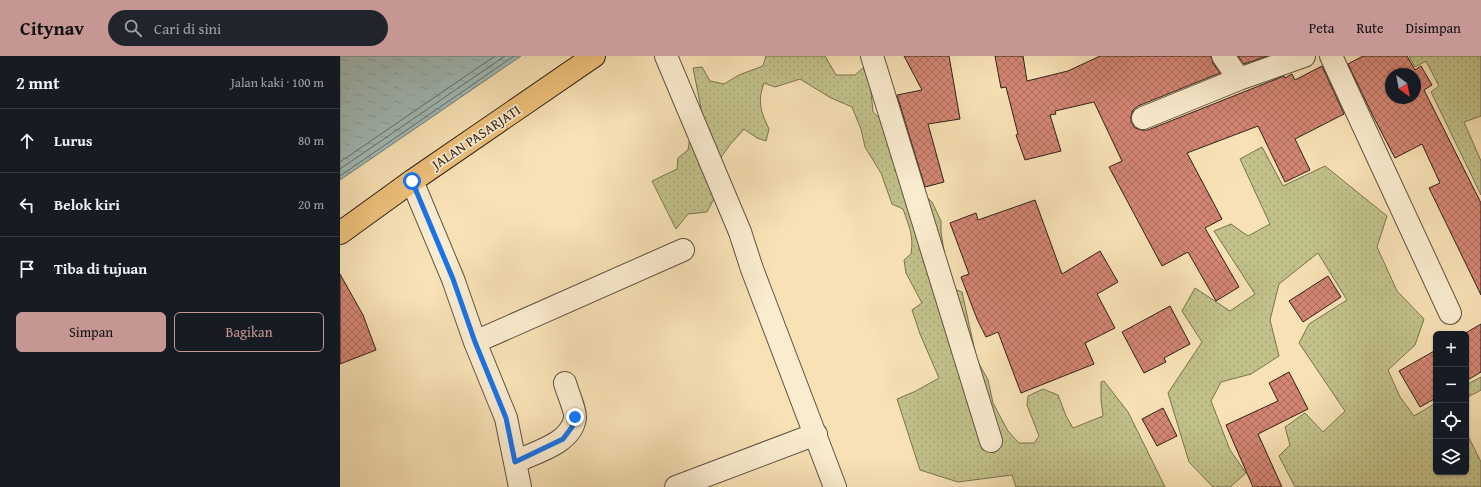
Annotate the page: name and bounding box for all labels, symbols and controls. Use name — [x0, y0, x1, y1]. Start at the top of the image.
search box — [108, 10, 388, 46]
text: Citynav — [20, 14, 84, 42]
icon: search — [122, 17, 144, 39]
text: Cari di sini — [154, 18, 221, 39]
text: Peta — [1309, 18, 1334, 38]
text: Rute — [1356, 18, 1384, 38]
text: Disimpan — [1406, 18, 1461, 38]
north arrow — [1385, 68, 1421, 104]
text: 2 mnt — [16, 70, 60, 95]
text: Jalan kaki · 100 m — [231, 73, 324, 92]
street label: JALAN PASARJATI — [426, 100, 524, 175]
icon: ahead — [16, 130, 38, 152]
text: Lurus — [54, 130, 92, 151]
text: 80 m — [298, 131, 324, 150]
route start — [403, 172, 421, 190]
icon: left — [16, 194, 38, 216]
text: Belok kiri — [54, 194, 120, 215]
text: 20 m — [298, 195, 324, 214]
icon: arrive — [16, 258, 38, 280]
text: Tiba di tujuan — [54, 258, 147, 279]
button: Simpan — [16, 312, 166, 352]
button: Bagikan — [174, 312, 324, 352]
map controls — [1433, 331, 1469, 475]
button: + — [1433, 331, 1469, 367]
button: − — [1433, 367, 1469, 403]
button: locate — [1433, 403, 1469, 439]
route end — [566, 408, 584, 426]
button: layers — [1433, 439, 1469, 475]

